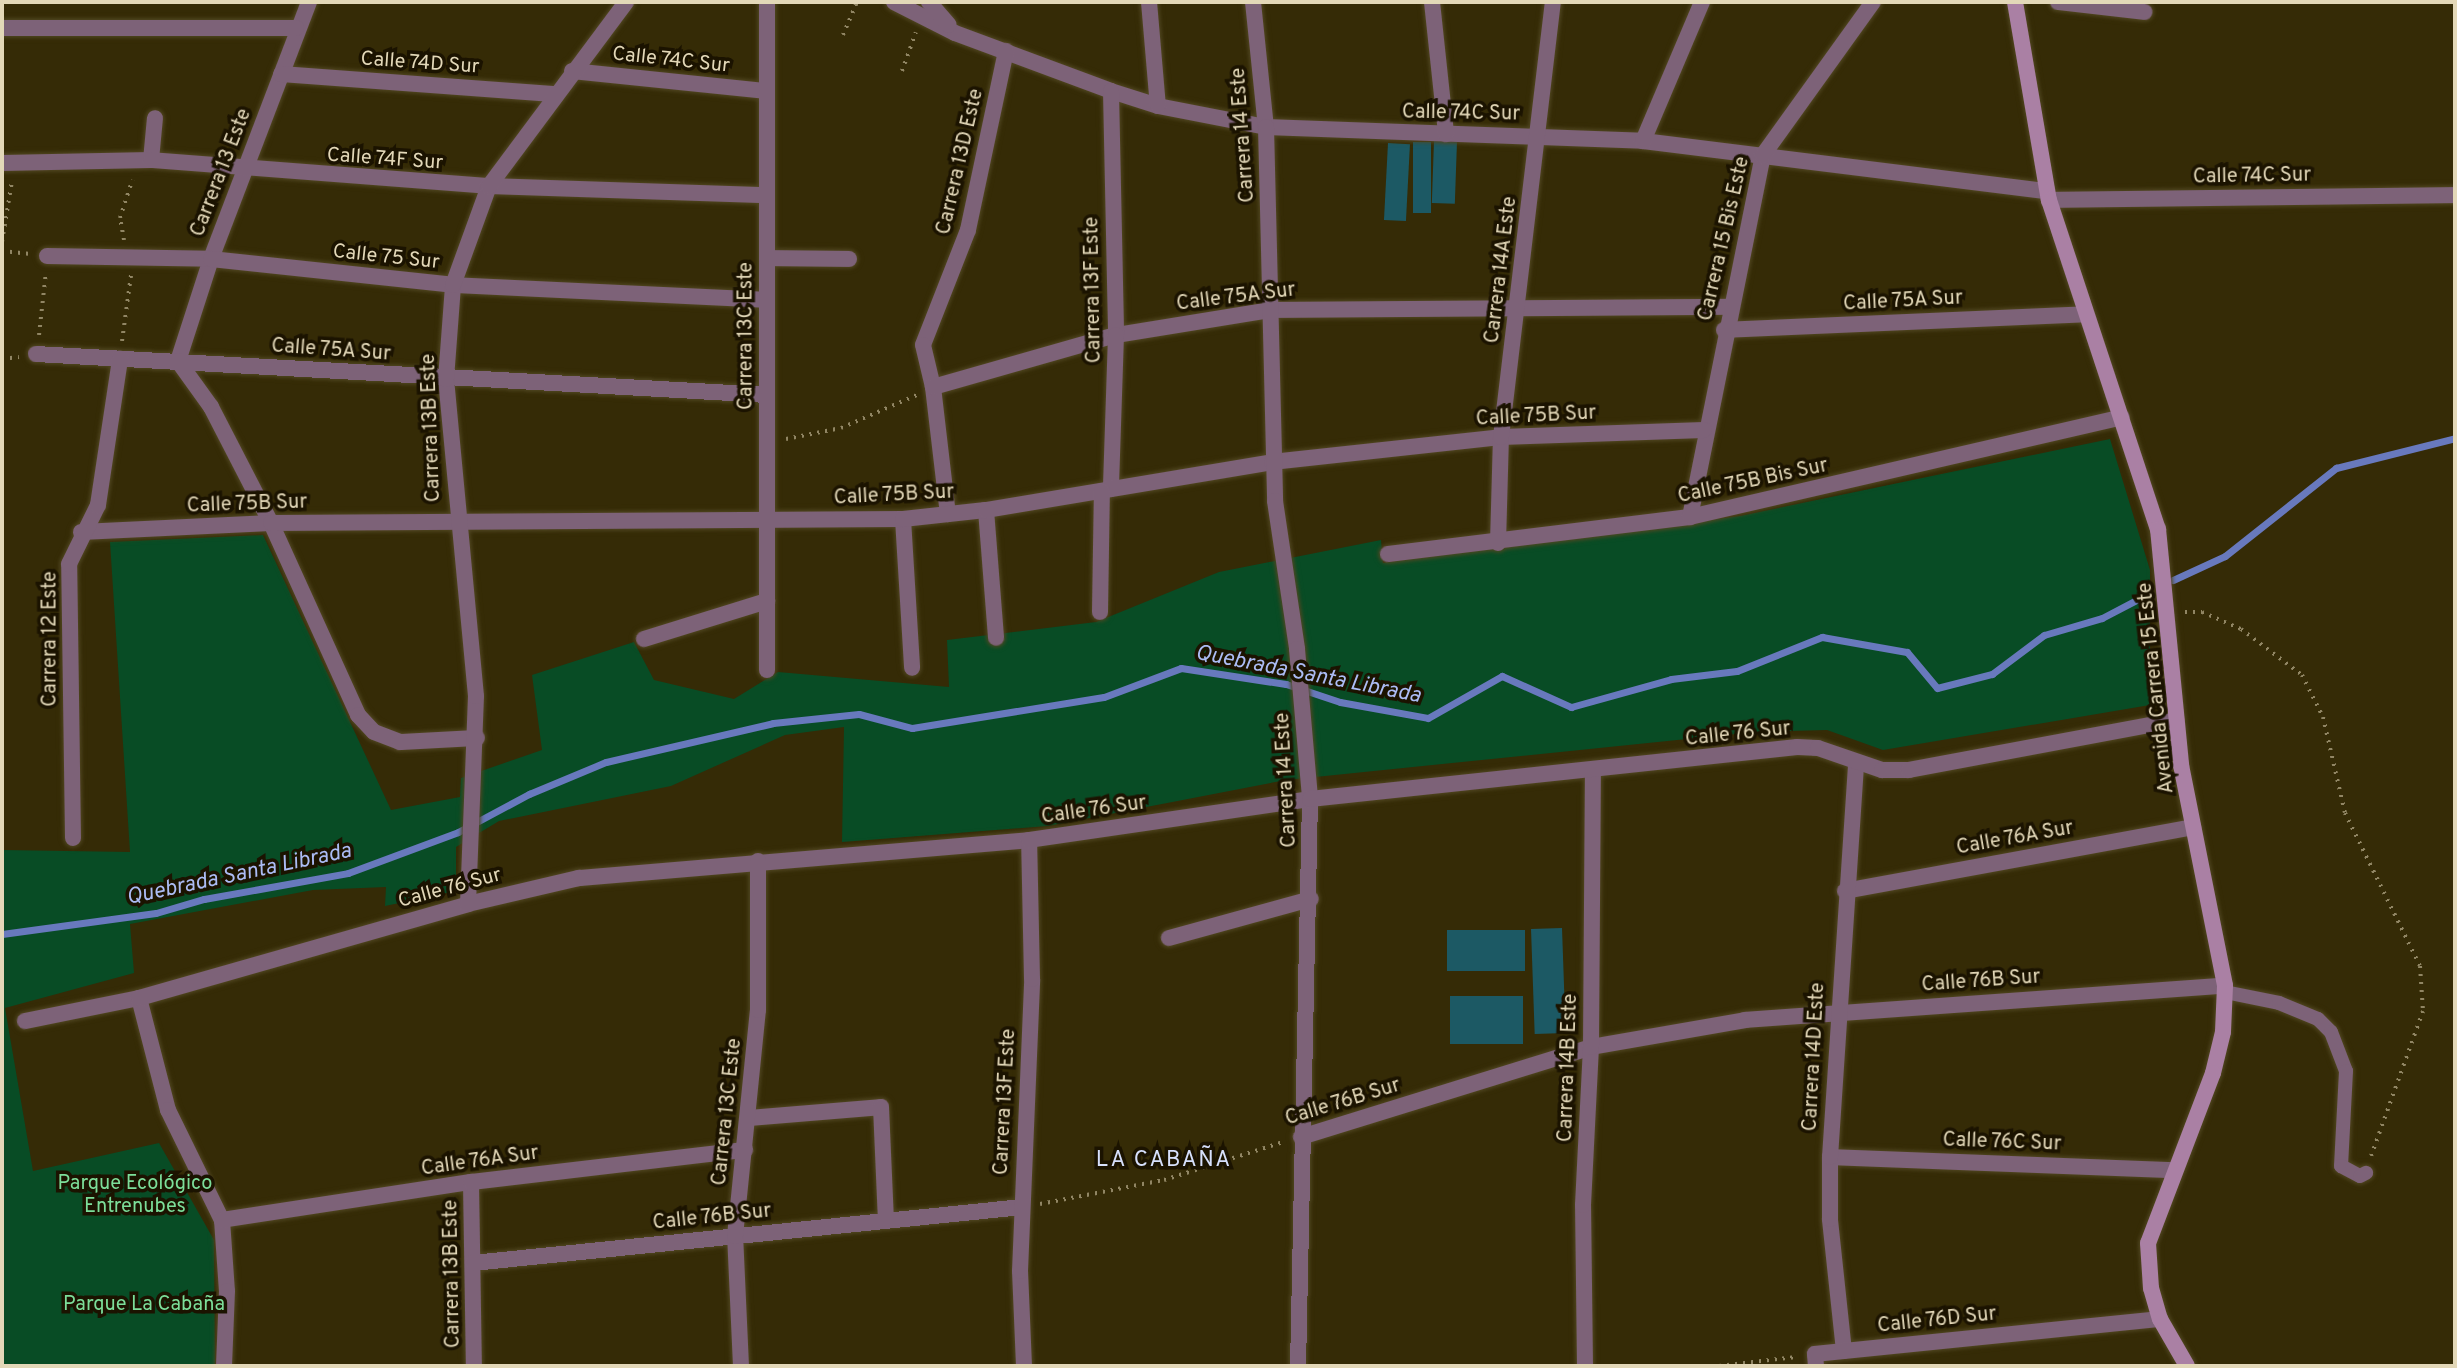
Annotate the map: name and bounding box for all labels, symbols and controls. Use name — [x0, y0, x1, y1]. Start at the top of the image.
street label: Calle 74C Sur — [611, 43, 731, 79]
street label: Calle 74D Sur — [359, 48, 481, 80]
street label: Carrera 14 Este — [1227, 67, 1261, 203]
street label: Carrera 13D Este — [933, 87, 989, 237]
street label: Calle 74C Sur — [1401, 101, 1521, 127]
street label: Carrera 13 Este — [187, 106, 257, 240]
street label: Calle 74F Sur — [326, 144, 444, 176]
street label: Carrera 15 Bis Este — [1694, 154, 1756, 324]
street label: Calle 74C Sur — [2192, 164, 2312, 190]
street label: Carrera 14A Este — [1481, 195, 1523, 345]
street label: Carrera 13F Este — [1081, 217, 1107, 363]
street label: Calle 75 Sur — [331, 240, 441, 276]
street label: Carrera 13C Este — [735, 262, 759, 410]
street label: Calle 75A Sur — [1174, 279, 1298, 317]
street label: Calle 75A Sur — [1842, 287, 1964, 317]
street label: Calle 75A Sur — [270, 335, 392, 367]
street label: Carrera 13B Este — [417, 353, 447, 503]
street label: Calle 75B Sur — [1475, 402, 1597, 432]
street label: Calle 75B Bis Sur — [1675, 454, 1831, 510]
street label: Calle 75B Sur — [833, 481, 955, 511]
street label: Calle 75B Sur — [186, 491, 308, 519]
street label: Carrera 12 Este — [39, 571, 63, 707]
street label: Avenida Carrera 15 Este — [2134, 581, 2180, 795]
water label: Quebrada Santa Librada — [1193, 640, 1423, 710]
street label: Carrera 14 Este — [1271, 712, 1303, 848]
street label: Calle 76 Sur — [1684, 717, 1792, 753]
street label: Calle 76 Sur — [1040, 792, 1148, 830]
street label: Calle 76A Sur — [1954, 817, 2076, 861]
water label: Quebrada Santa Librada — [124, 838, 354, 912]
street label: Calle 76 Sur — [395, 864, 505, 914]
street label: Calle 76B Sur — [1920, 966, 2042, 998]
street label: Carrera 14D Este — [1799, 982, 1831, 1132]
street label: Carrera 14B Este — [1554, 993, 1584, 1143]
street label: Carrera 13F Este — [990, 1028, 1022, 1176]
street label: Carrera 13C Este — [708, 1037, 748, 1187]
street label: Calle 76B Sur — [1282, 1074, 1404, 1132]
street label: Calle 76C Sur — [1942, 1129, 2062, 1157]
street label: Calle 76A Sur — [419, 1142, 541, 1182]
district label: LA CABAÑA — [1095, 1148, 1233, 1174]
park label: Parque Ecológico Entrenubes — [58, 1173, 212, 1220]
street label: Carrera 13B Este — [440, 1200, 466, 1348]
street label: Calle 76B Sur — [651, 1200, 773, 1236]
park label: Parque La Cabaña — [63, 1293, 225, 1317]
street label: Calle 76D Sur — [1876, 1303, 1998, 1339]

